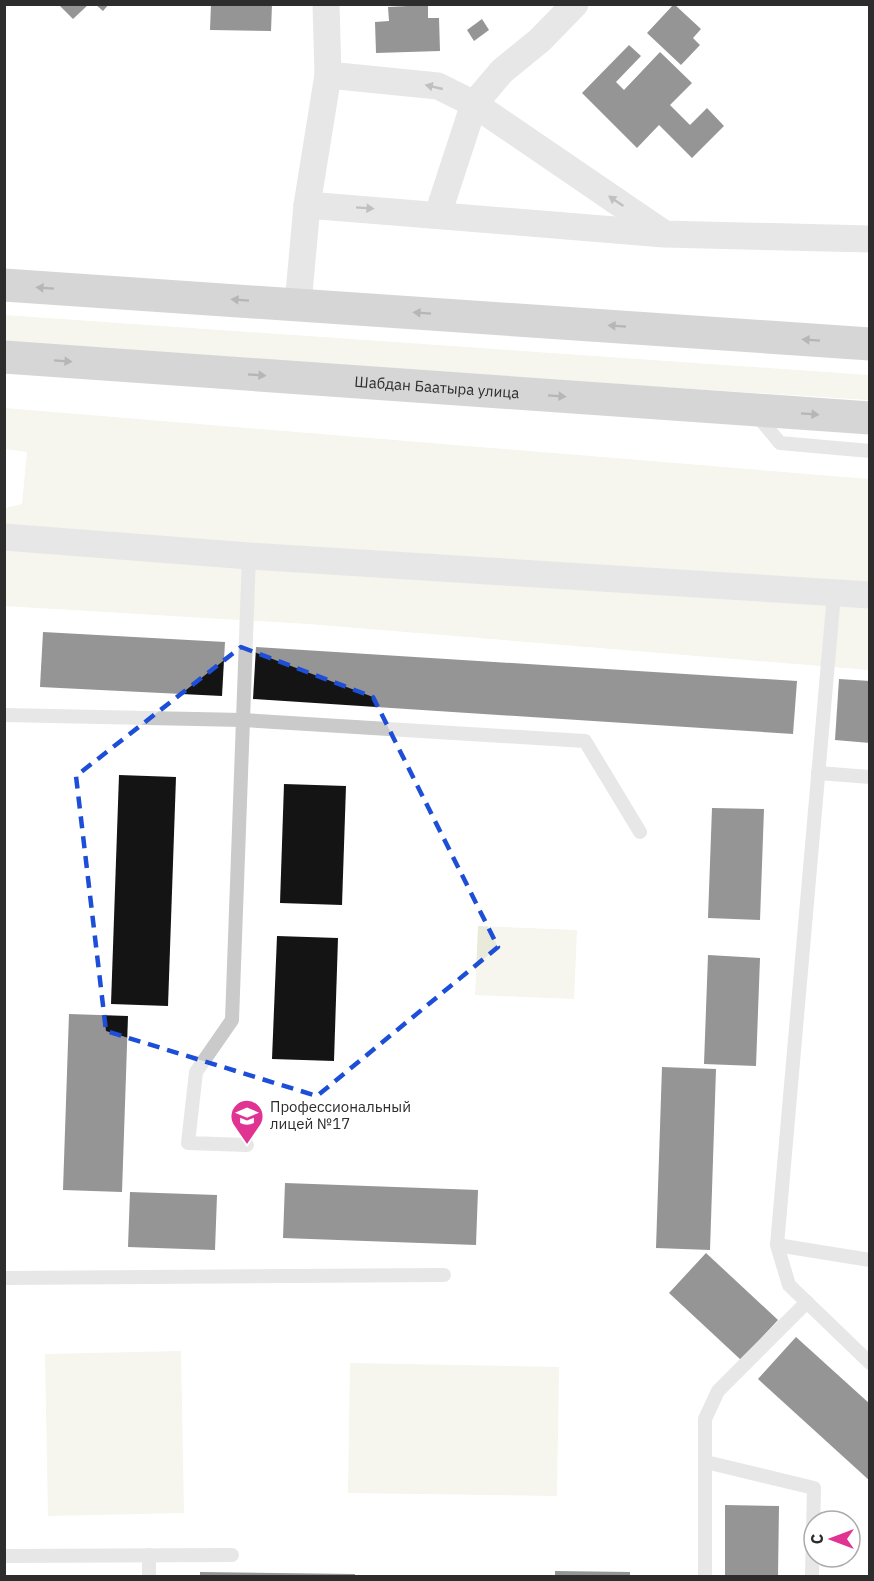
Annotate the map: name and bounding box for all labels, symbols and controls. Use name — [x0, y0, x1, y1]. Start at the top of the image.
one-way arrow — [425, 81, 443, 91]
one-way arrow — [608, 196, 624, 207]
one-way arrow — [355, 204, 374, 213]
one-way arrow — [36, 283, 55, 292]
one-way arrow — [230, 296, 249, 305]
one-way arrow — [413, 308, 432, 318]
one-way arrow — [607, 322, 626, 331]
one-way arrow — [802, 335, 821, 345]
one-way arrow — [53, 357, 72, 366]
one-way arrow — [248, 370, 267, 380]
street label: Шабдан Баатыра улица — [354, 372, 520, 402]
one-way arrow — [547, 391, 566, 400]
one-way arrow — [800, 409, 819, 418]
place label: Профессиональный лицей №17 — [270, 1097, 411, 1133]
school or university icon: Профессиональный лицей №17 — [229, 1098, 265, 1145]
north arrow — [802, 1509, 862, 1569]
text: С — [807, 1534, 827, 1544]

